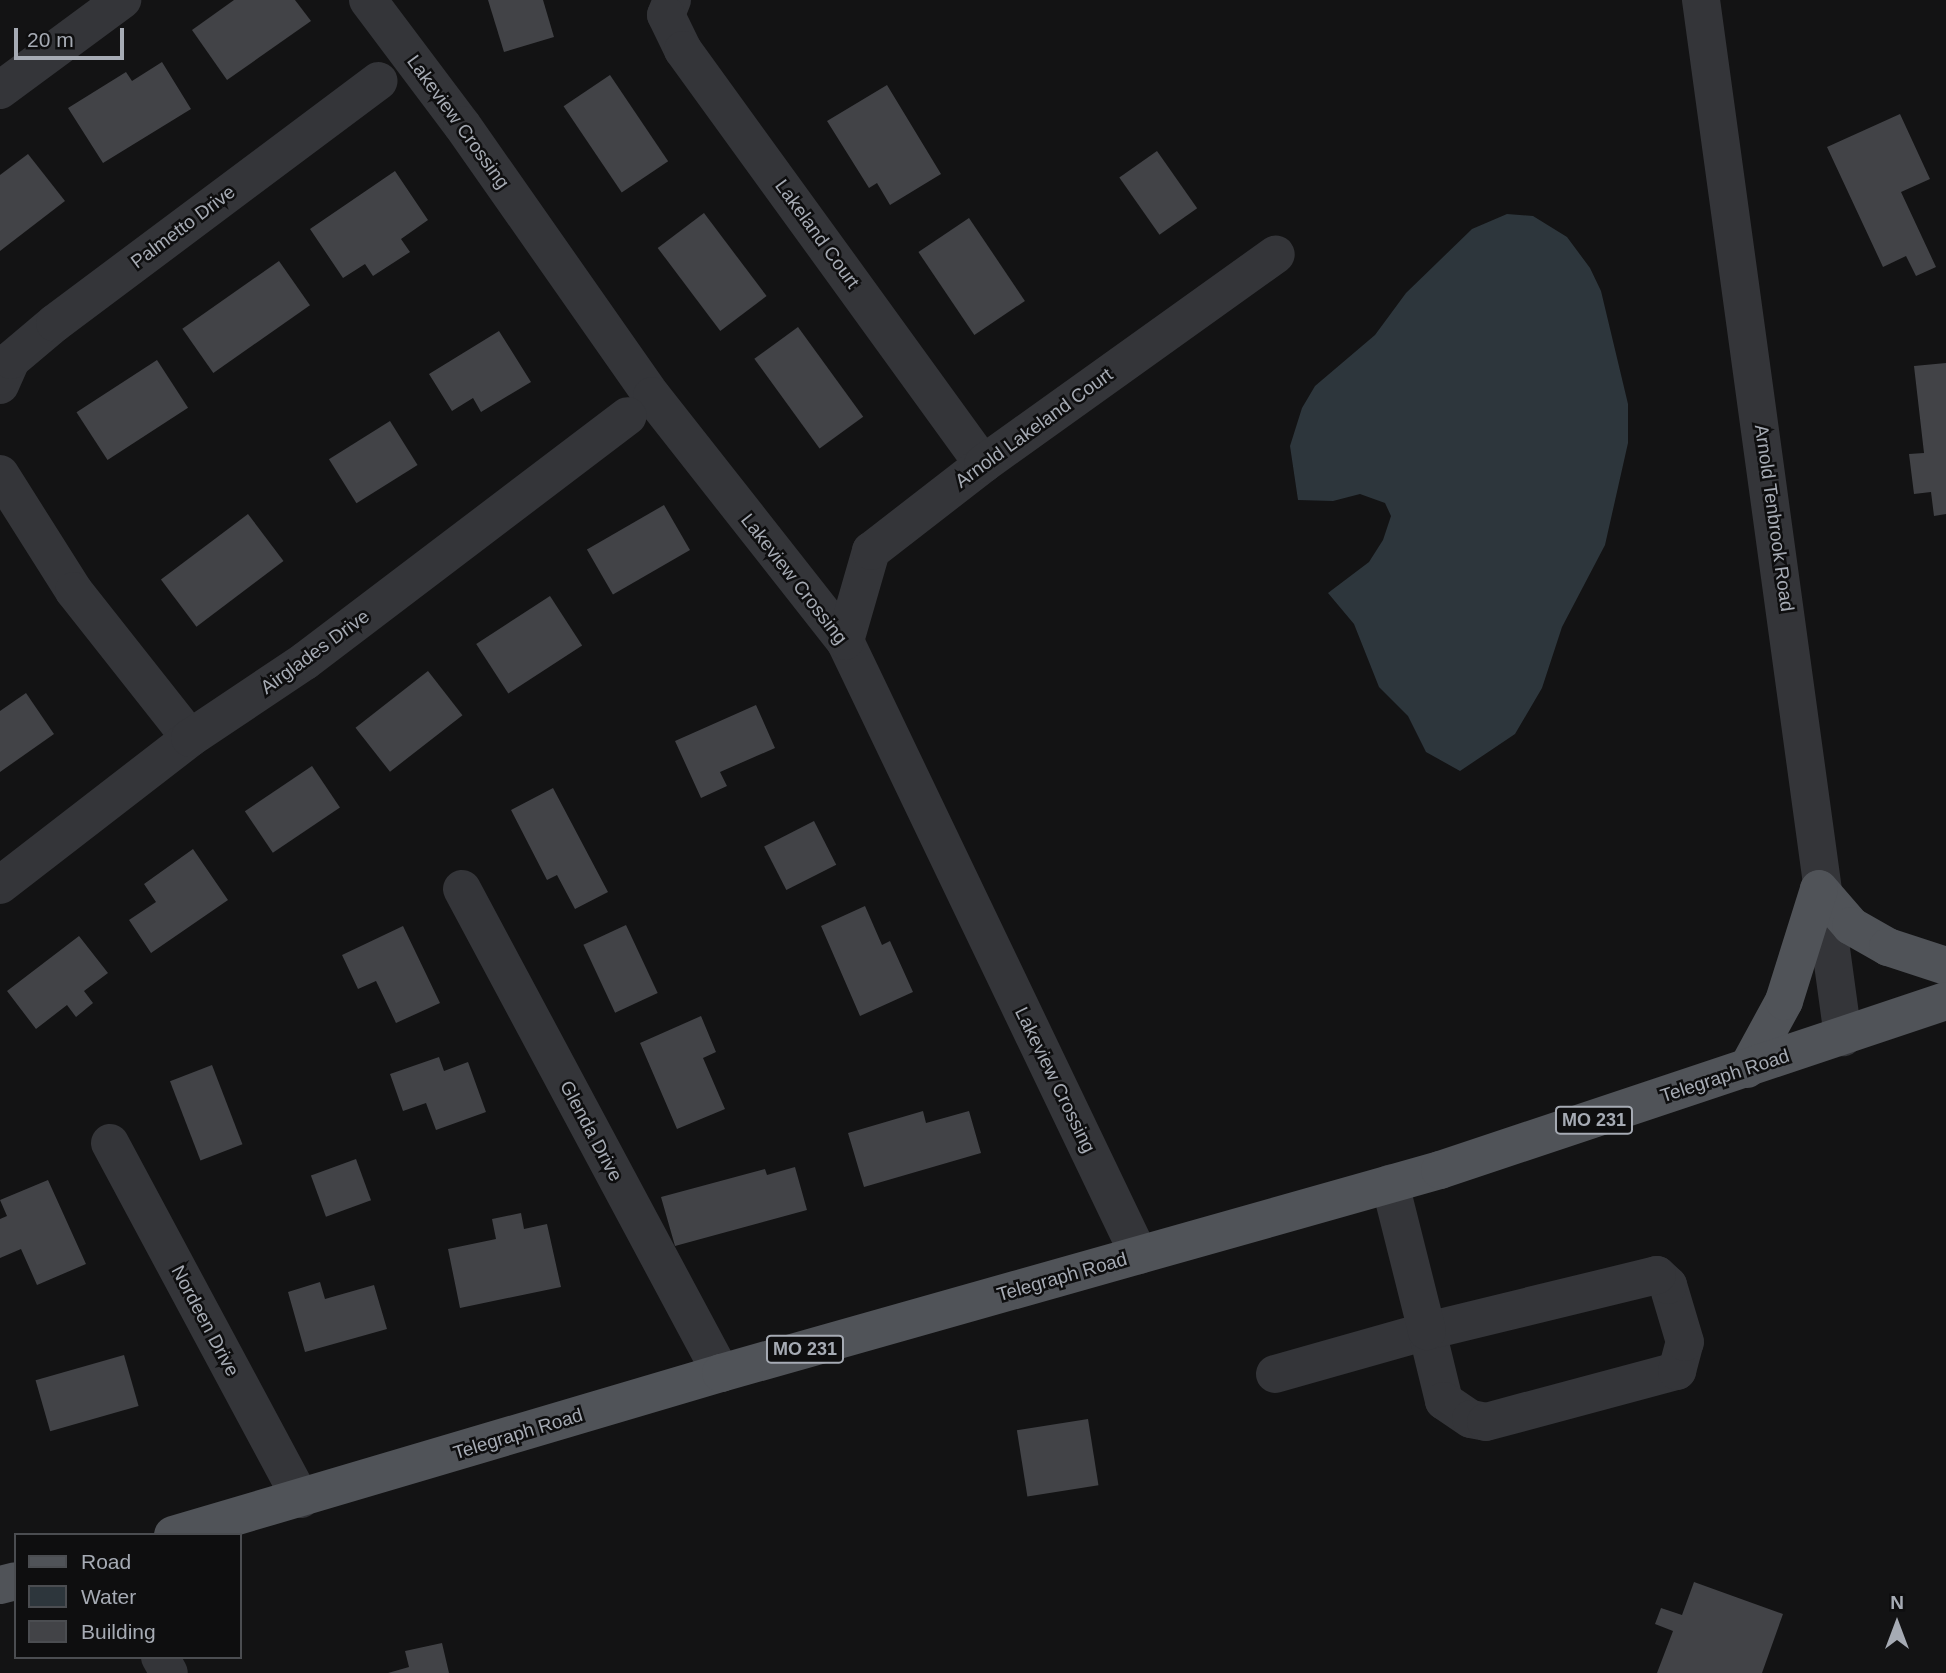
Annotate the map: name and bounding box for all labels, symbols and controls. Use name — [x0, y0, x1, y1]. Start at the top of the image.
scale bar — [18, 14, 128, 58]
text: 20 m — [27, 28, 74, 51]
street label: Lakeview Crossing — [402, 51, 514, 193]
street label: Lakeland Court — [770, 175, 864, 293]
street label: Palmetto Drive — [126, 180, 240, 274]
street label: Arnold Lakeland Court — [951, 363, 1117, 493]
street label: Arnold Tenbrook Road — [1750, 423, 1798, 613]
street label: Lakeview Crossing — [736, 509, 852, 649]
street label: Airglades Drive — [256, 605, 374, 699]
street label: Lakeview Crossing — [1010, 1003, 1100, 1157]
street label: Telegraph Road — [1658, 1044, 1792, 1108]
street label: Glenda Drive — [555, 1077, 627, 1185]
road number: MO 231 — [1554, 1106, 1634, 1134]
street label: Telegraph Road — [994, 1248, 1130, 1306]
street label: Nordeen Drive — [166, 1262, 244, 1380]
road number: MO 231 — [765, 1334, 845, 1364]
street label: Telegraph Road — [451, 1403, 585, 1465]
legend — [14, 1533, 242, 1659]
text: Road — [81, 1550, 131, 1573]
text: Water — [81, 1585, 136, 1608]
north arrow — [1862, 1589, 1932, 1659]
text: N — [1890, 1592, 1904, 1613]
text: Building — [81, 1620, 156, 1643]

